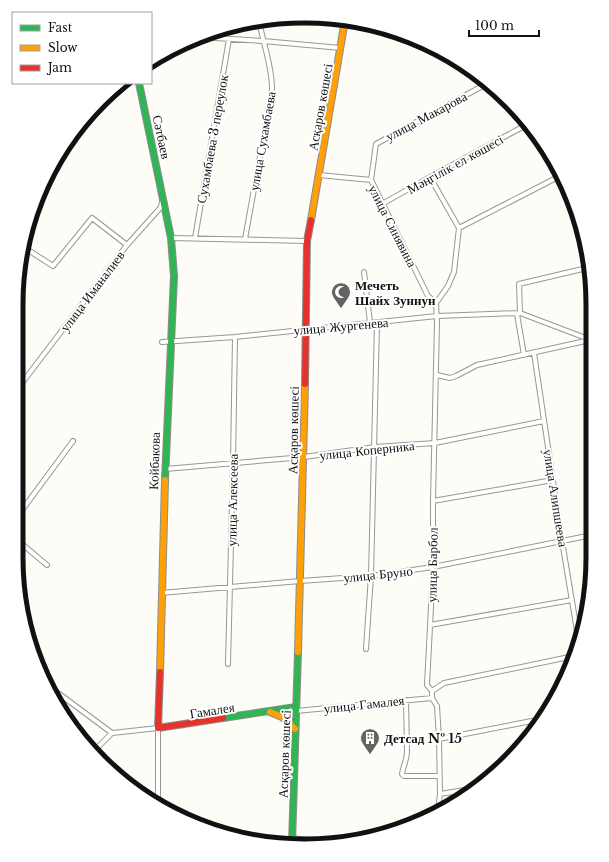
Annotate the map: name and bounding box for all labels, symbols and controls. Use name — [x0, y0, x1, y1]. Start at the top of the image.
legend — [12, 12, 152, 84]
scale bar — [469, 12, 539, 38]
text: 100 m — [475, 18, 514, 33]
text: Fast — [48, 20, 73, 35]
text: Slow — [48, 40, 78, 55]
text: Jam — [46, 60, 72, 75]
street label: Асқаров көшесі — [304, 62, 337, 152]
street label: Сухамбаева 3 переулок — [193, 73, 232, 205]
street label: улица Макарова — [383, 88, 470, 145]
street label: улица Сухамбаева — [245, 90, 280, 192]
street label: Сәтбаев — [149, 114, 174, 161]
street label: Мәңгілік ел көшесі — [404, 131, 507, 198]
street label: улица Синявина — [365, 182, 421, 270]
street label: улица Иманалиев — [56, 247, 128, 335]
place label: Мечеть Шайх Зуннун — [355, 277, 436, 309]
mosque icon: Мечеть Шайх Зуннун — [330, 281, 352, 309]
street label: улица Жургенева — [293, 314, 389, 339]
street label: Асқаров көшесі — [284, 385, 303, 474]
street label: Койбакова — [145, 432, 164, 490]
street label: улица Коперника — [319, 437, 416, 464]
street label: улица Алипшеева — [539, 448, 572, 548]
street label: улица Алексеева — [223, 453, 242, 546]
street label: улица Барбол — [423, 527, 442, 603]
street label: улица Бруно — [343, 562, 414, 587]
street label: улица Гамалея — [323, 692, 405, 717]
street label: Гамалея — [188, 699, 236, 722]
street label: Асқаров көшесі — [274, 709, 295, 798]
building icon: Детсад № 15 — [359, 727, 381, 755]
place label: Детсад № 15 — [384, 730, 462, 747]

